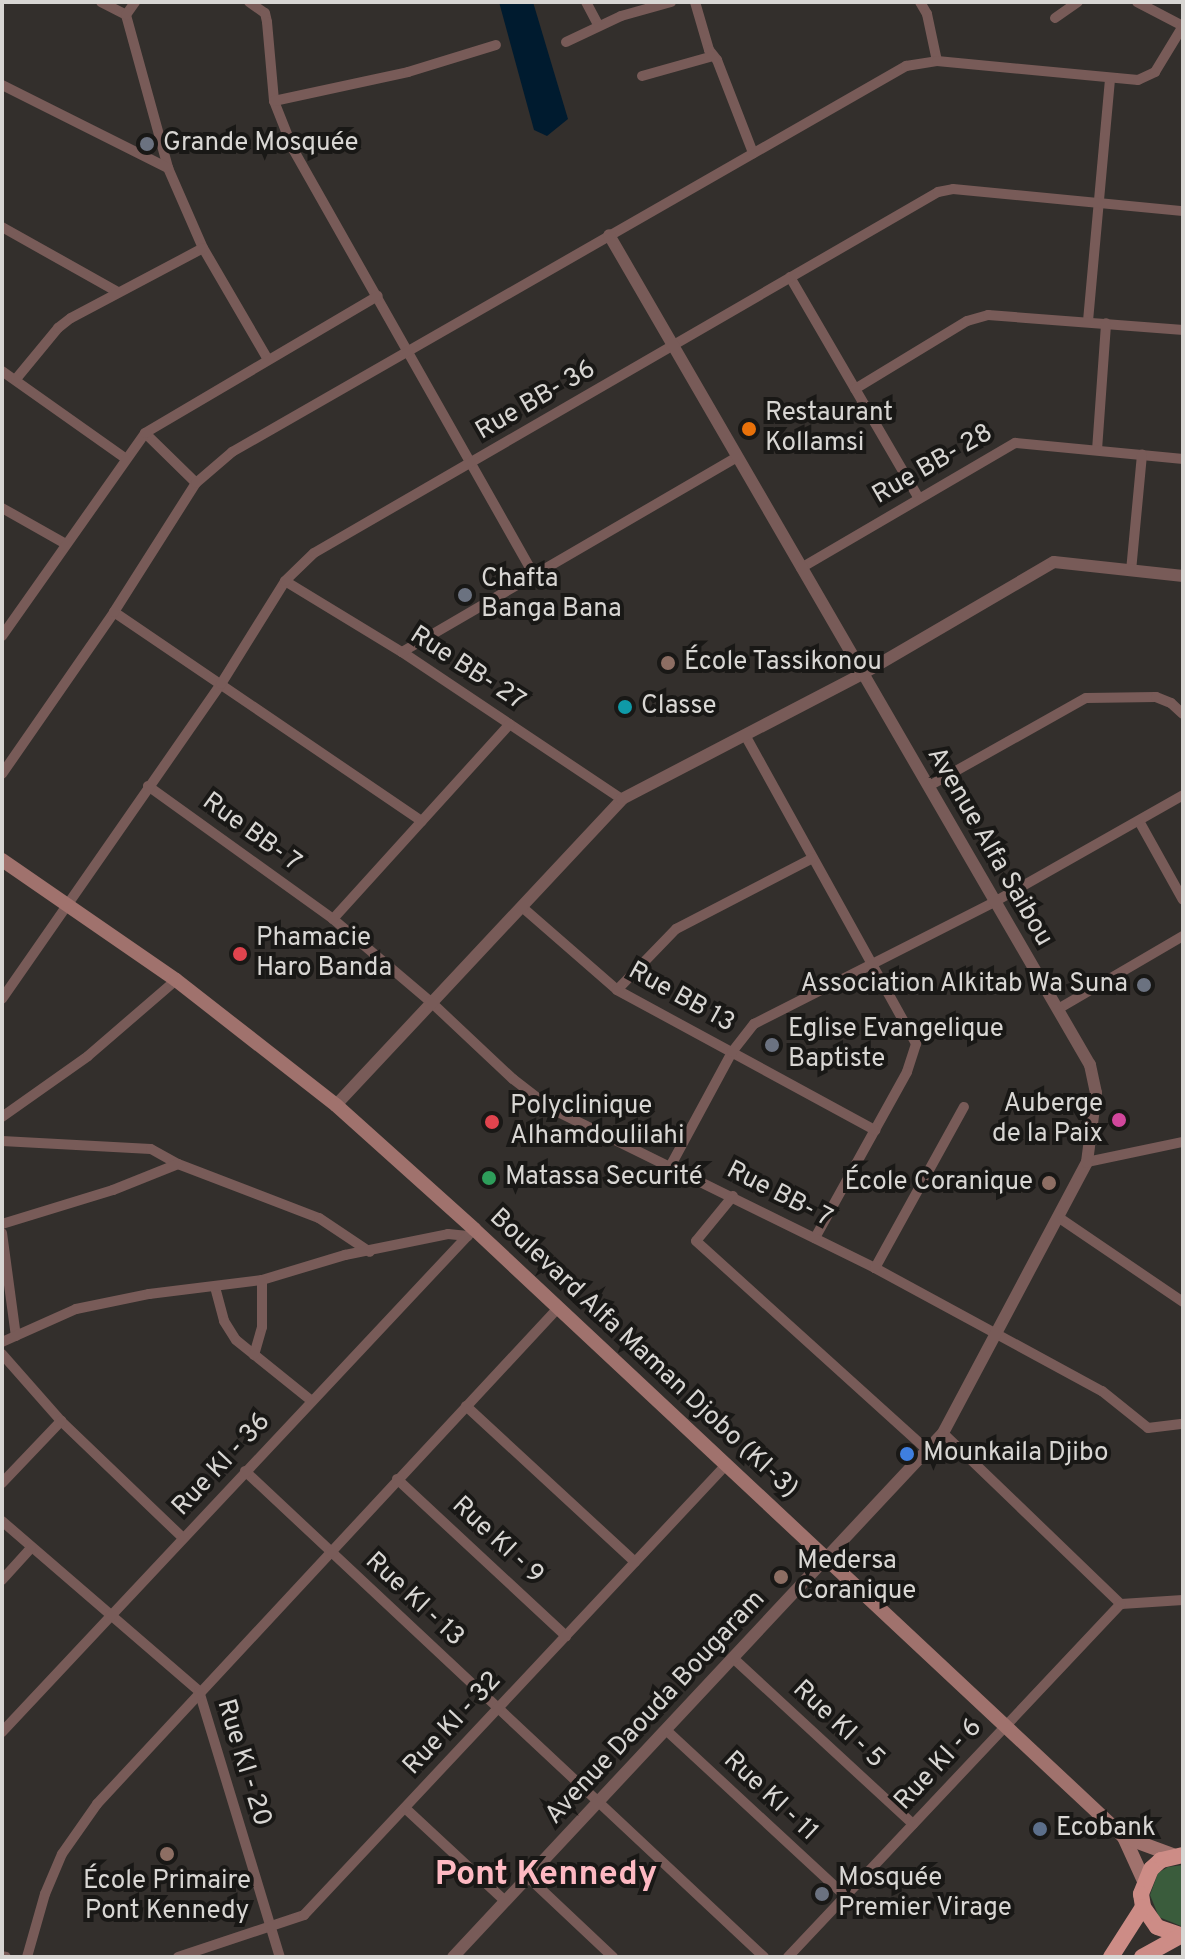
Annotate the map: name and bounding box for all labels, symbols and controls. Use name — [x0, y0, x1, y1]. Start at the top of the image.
place label: Grande Mosquée — [163, 128, 358, 160]
marker: Grande Mosquée — [138, 135, 156, 153]
street label: Rue BB- 36 — [471, 354, 601, 448]
place label: Restaurant Kollamsi — [765, 398, 893, 460]
street label: Rue BB- 28 — [867, 418, 999, 512]
marker: Restaurant Kollamsi — [740, 420, 758, 438]
place label: Chafta Banga Bana — [481, 564, 622, 626]
marker: Chafta Banga Bana — [456, 586, 474, 604]
street label: Rue BB- 27 — [404, 620, 530, 718]
place label: École Tassikonou — [684, 647, 883, 679]
marker: École Tassikonou — [659, 654, 677, 672]
place label: Classe — [641, 691, 716, 723]
marker: Classe — [616, 698, 634, 716]
street label: Avenue Alfa Saibou — [919, 741, 1059, 953]
street label: Rue BB- 7 — [195, 786, 307, 880]
place label: Phamacie Haro Banda — [256, 923, 392, 984]
marker: Phamacie Haro Banda — [231, 945, 249, 963]
street label: Rue BB 13 — [622, 956, 740, 1040]
place label: Association Alkitab Wa Suna — [799, 969, 1128, 1001]
marker: Association Alkitab Wa Suna — [1135, 976, 1153, 994]
place label: Eglise Evangelique Baptiste — [788, 1014, 1004, 1076]
marker: Eglise Evangelique Baptiste — [763, 1036, 781, 1054]
place label: Auberge de la Paix — [992, 1089, 1103, 1150]
place label: Polyclinique Alhamdoulilahi — [510, 1091, 685, 1152]
marker: Polyclinique Alhamdoulilahi — [481, 1111, 503, 1133]
marker: Auberge de la Paix — [1110, 1111, 1128, 1129]
street label: Rue BB- 7 — [720, 1155, 838, 1235]
place label: Matassa Securité — [505, 1162, 703, 1194]
place label: École Coranique — [844, 1167, 1033, 1199]
marker: Matassa Securité — [480, 1169, 498, 1187]
marker: École Coranique — [1040, 1174, 1058, 1192]
street label: Boulevard Alfa Maman Djobo (KI-3) — [482, 1202, 804, 1506]
street label: Rue KI - 36 — [166, 1407, 278, 1523]
place label: Mounkaila Djibo — [923, 1438, 1108, 1470]
marker: Mounkaila Djibo — [898, 1445, 916, 1463]
street label: Rue KI - 9 — [445, 1491, 549, 1591]
street label: Rue KI - 13 — [358, 1546, 470, 1654]
place label: Medersa Coranique — [797, 1546, 916, 1608]
marker: Medersa Coranique — [772, 1568, 790, 1586]
street label: Avenue Daouda Bougaram — [539, 1585, 773, 1831]
street label: Rue KI - 32 — [397, 1666, 509, 1782]
street label: Rue KI - 5 — [785, 1674, 891, 1776]
street label: Rue KI - 20 — [209, 1696, 277, 1830]
street label: Rue KI - 6 — [889, 1713, 989, 1817]
street label: Rue KI - 11 — [716, 1745, 824, 1849]
place label: Ecobank — [1056, 1813, 1156, 1845]
marker: Ecobank — [1031, 1820, 1049, 1838]
marker: École Primaire Pont Kennedy — [158, 1845, 176, 1863]
district label: Pont Kennedy — [435, 1856, 657, 1896]
place label: Mosquée Premier Virage — [838, 1863, 1013, 1924]
place label: École Primaire Pont Kennedy — [83, 1866, 251, 1928]
marker: Mosquée Premier Virage — [813, 1885, 831, 1903]

